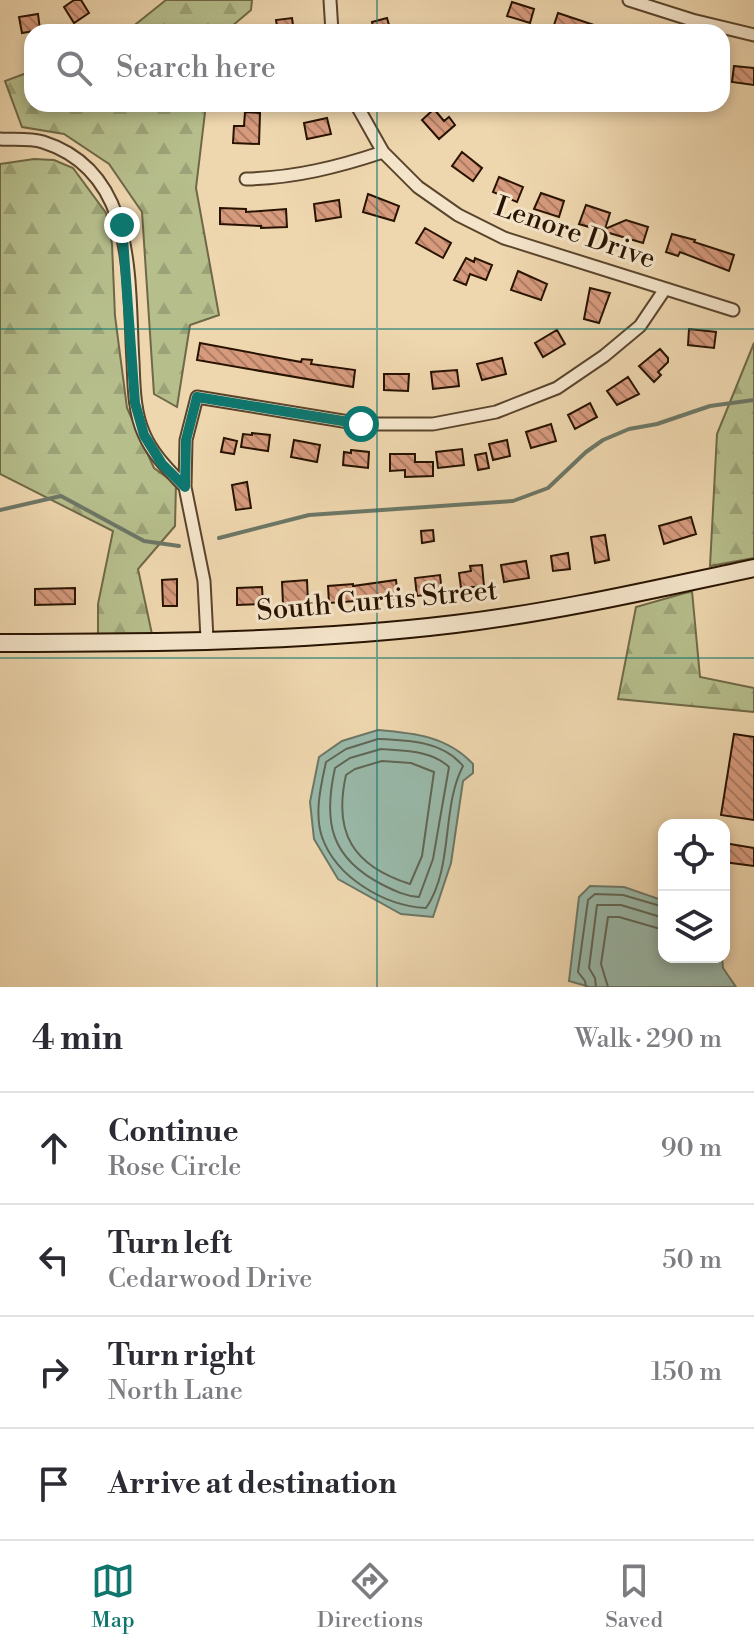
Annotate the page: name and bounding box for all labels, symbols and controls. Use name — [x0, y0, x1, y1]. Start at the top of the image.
search box — [24, 24, 730, 112]
icon: search — [52, 46, 96, 90]
text: Search here — [116, 49, 276, 87]
street label: Lenore Drive — [490, 189, 660, 277]
route end — [104, 207, 140, 243]
route start — [343, 406, 379, 442]
street label: South Curtis Street — [255, 573, 499, 629]
map controls — [658, 819, 730, 963]
button: locate — [658, 819, 730, 891]
button: layers — [658, 891, 730, 963]
text: 4 min — [32, 1018, 123, 1060]
text: Walk · 290 m — [575, 1023, 722, 1055]
text: Continue — [108, 1113, 239, 1151]
icon: ahead — [32, 1126, 76, 1170]
text: 90 m — [661, 1132, 722, 1164]
text: Rose Circle — [108, 1151, 241, 1183]
text: Turn left — [108, 1225, 232, 1263]
icon: left — [32, 1238, 76, 1282]
text: 50 m — [662, 1244, 722, 1276]
text: Cedarwood Drive — [108, 1263, 312, 1295]
text: Turn right — [108, 1337, 255, 1375]
icon: right — [32, 1350, 76, 1394]
text: 150 m — [651, 1356, 722, 1388]
text: North Lane — [108, 1375, 243, 1407]
icon: arrive — [32, 1462, 76, 1506]
text: Arrive at destination — [108, 1465, 397, 1503]
tab: Map — [91, 1559, 135, 1634]
tab: Directions — [317, 1559, 423, 1634]
tab: Saved — [605, 1559, 663, 1634]

